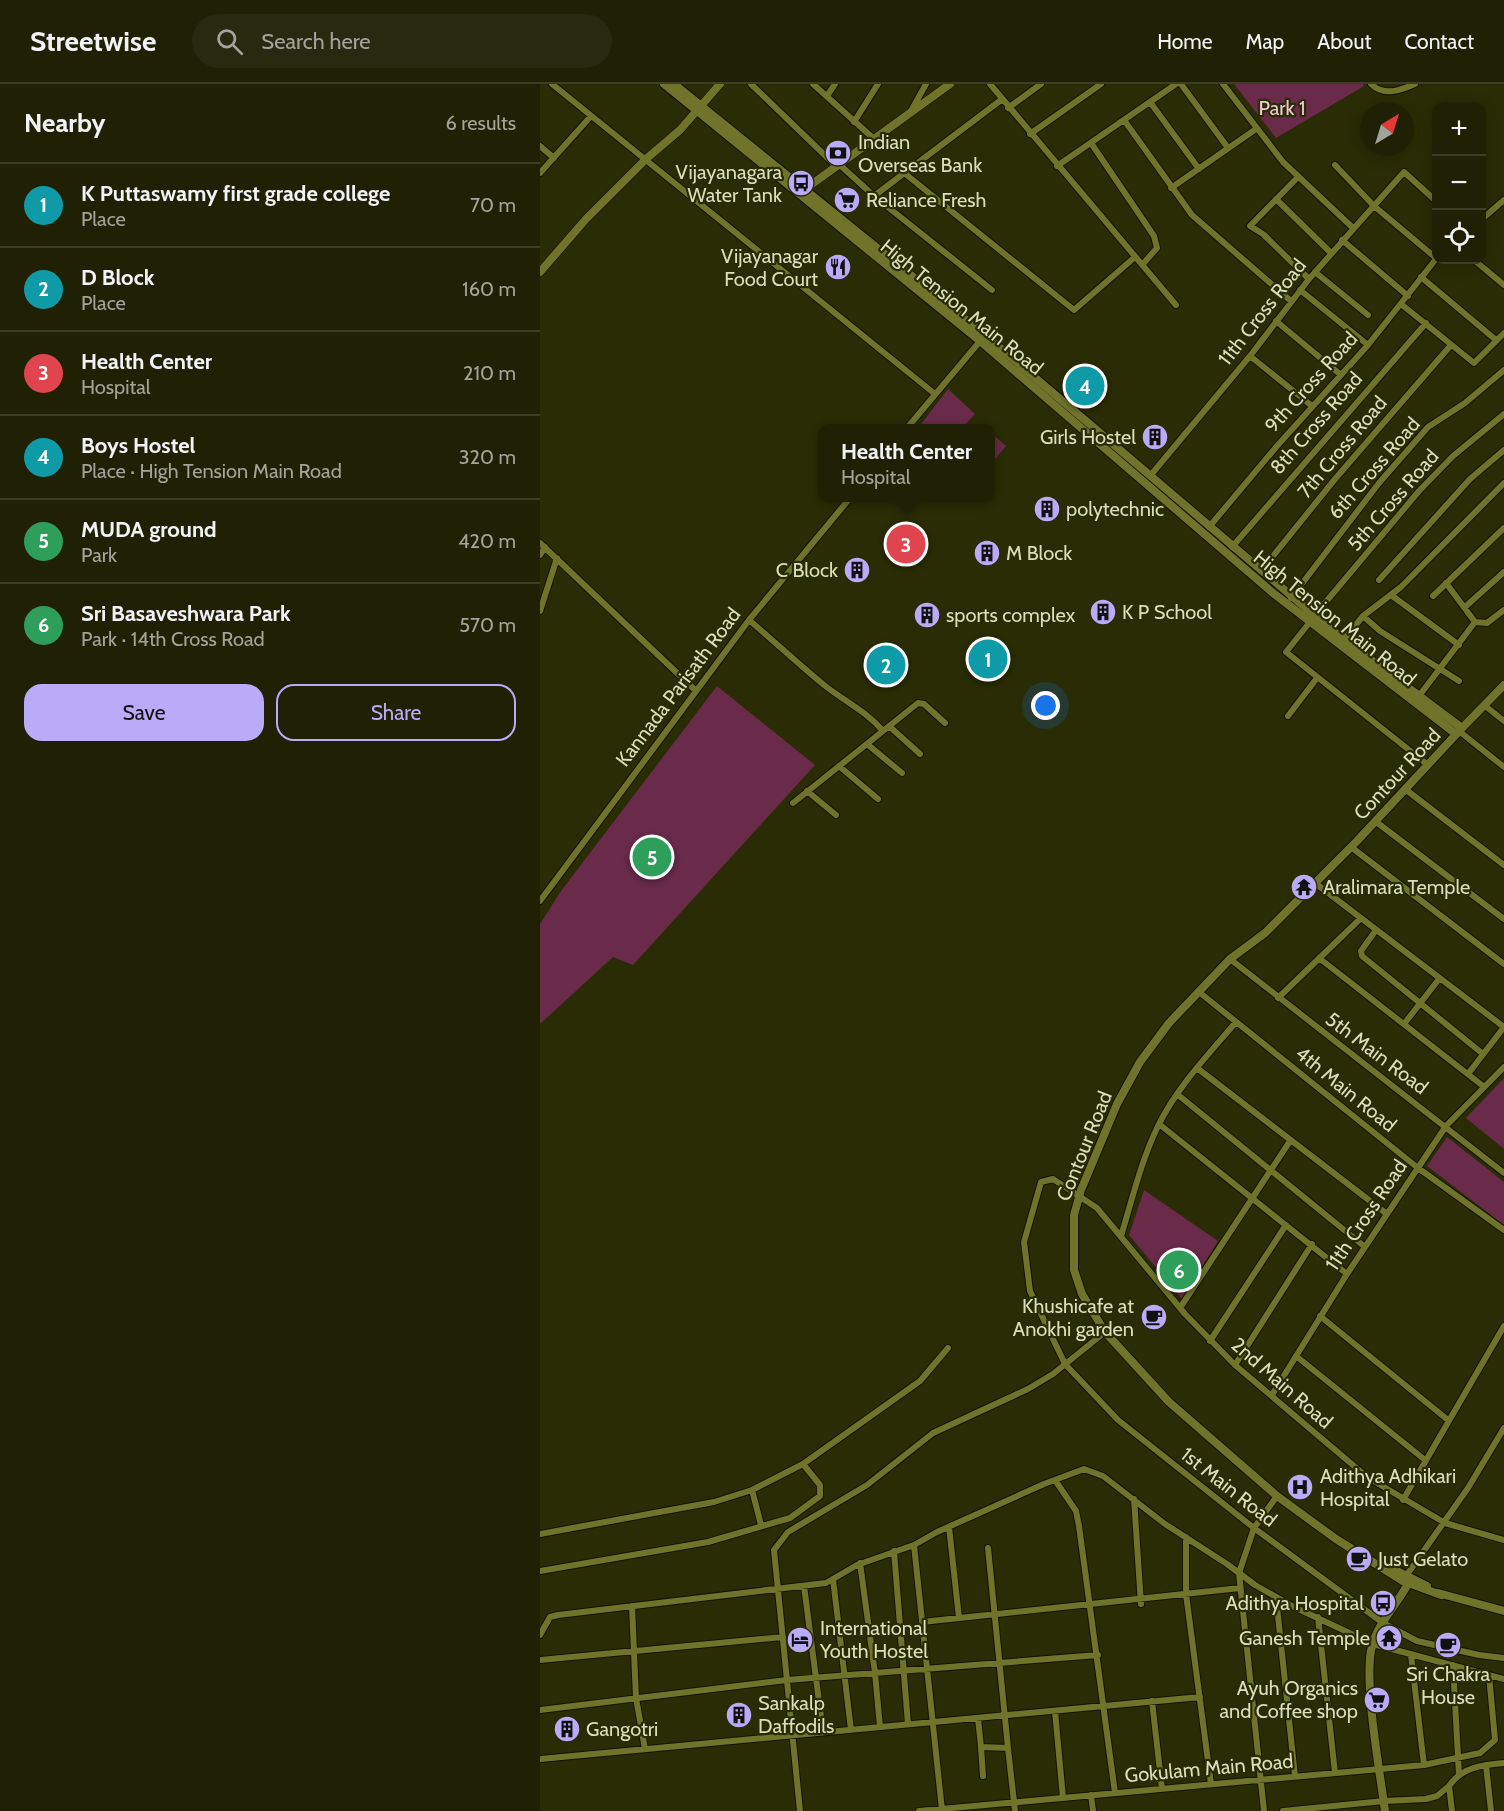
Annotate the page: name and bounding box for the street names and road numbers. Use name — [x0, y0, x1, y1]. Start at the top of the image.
street label: High Tension Main Road — [876, 234, 1048, 380]
street label: 11th Cross Road — [1213, 254, 1311, 370]
street label: 9th Cross Road — [1260, 327, 1362, 437]
street label: 8th Cross Road — [1265, 367, 1367, 479]
street label: 7th Cross Road — [1292, 391, 1392, 503]
street label: 6th Cross Road — [1323, 412, 1425, 524]
street label: 5th Cross Road — [1342, 444, 1444, 556]
street label: High Tension Main Road — [1249, 545, 1421, 691]
street label: Kannada Parisath Road — [610, 603, 746, 771]
street label: Contour Road — [1349, 723, 1445, 825]
street label: 5th Main Road — [1321, 1007, 1433, 1099]
street label: 4th Main Road — [1291, 1041, 1401, 1137]
street label: Contour Road — [1051, 1088, 1117, 1204]
street label: 11th Cross Road — [1320, 1155, 1412, 1275]
street label: 2nd Main Road — [1226, 1333, 1338, 1433]
street label: 1st Main Road — [1176, 1442, 1282, 1532]
street label: Gokulam Main Road — [1124, 1749, 1294, 1787]

